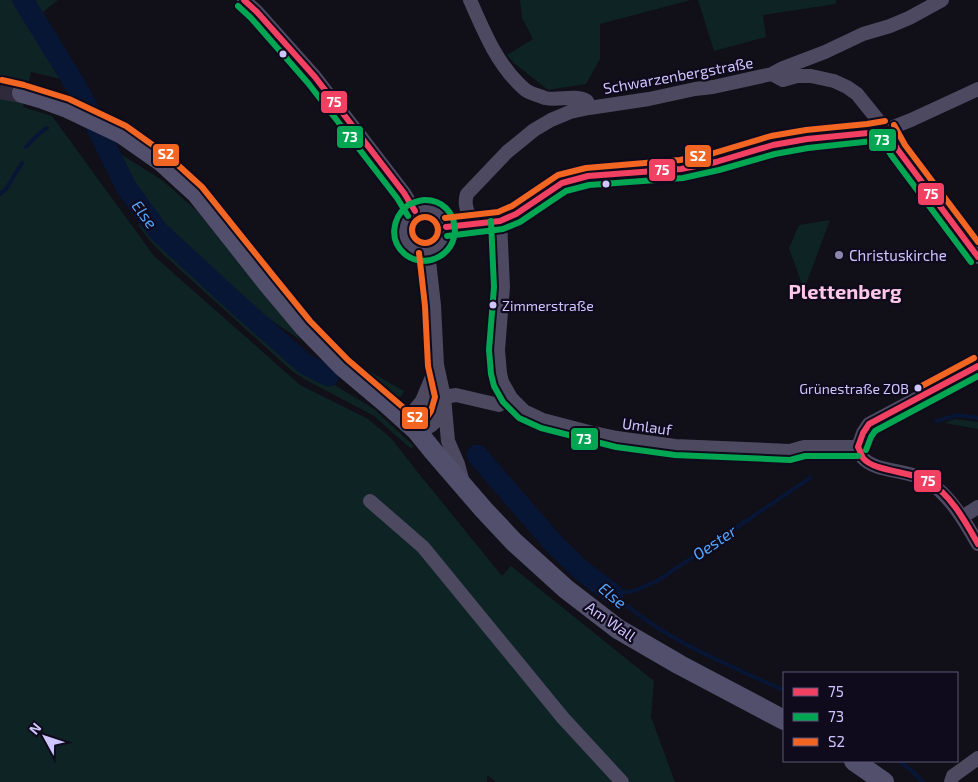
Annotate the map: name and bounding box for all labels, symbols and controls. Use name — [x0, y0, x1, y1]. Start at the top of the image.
unlabelled marker — [278, 49, 288, 59]
street label: Schwarzenbergstraße — [602, 53, 754, 97]
line badge: 75 — [320, 90, 348, 114]
text: 75 — [326, 93, 342, 110]
line badge: 73 — [336, 125, 364, 149]
text: 73 — [342, 128, 358, 145]
line badge: 73 — [868, 128, 897, 152]
text: 73 — [874, 131, 890, 148]
line badge: S2 — [152, 143, 180, 167]
line badge: S2 — [684, 144, 712, 168]
text: S2 — [158, 145, 174, 162]
text: S2 — [690, 147, 706, 164]
line badge: 75 — [648, 158, 676, 182]
text: 75 — [654, 161, 670, 178]
unlabelled marker — [601, 179, 611, 189]
line badge: 75 — [917, 182, 945, 206]
text: 75 — [923, 185, 939, 202]
water label: Else — [128, 196, 162, 232]
place label: Christuskirche — [849, 246, 947, 264]
marker: Christuskirche — [833, 249, 845, 261]
district label: Plettenberg — [788, 279, 902, 303]
place label: Zimmerstraße — [502, 297, 594, 314]
marker: Zimmerstraße — [488, 300, 498, 310]
place label: Grünestraße ZOB — [799, 380, 909, 397]
marker: Grünestraße ZOB — [913, 383, 923, 393]
line badge: S2 — [401, 406, 429, 430]
text: S2 — [407, 408, 423, 425]
street label: Umlauf — [621, 414, 673, 438]
line badge: 73 — [570, 427, 599, 451]
text: 73 — [576, 430, 592, 447]
line badge: 75 — [913, 469, 942, 493]
text: 75 — [920, 472, 936, 489]
water label: Oester — [689, 520, 740, 563]
water label: Else — [595, 578, 631, 612]
street label: Am Wall — [583, 597, 640, 645]
legend — [783, 672, 958, 762]
text: 75 — [828, 682, 844, 700]
text: 73 — [828, 707, 844, 725]
north arrow — [20, 712, 70, 762]
text: N — [25, 719, 44, 738]
text: S2 — [828, 732, 845, 750]

